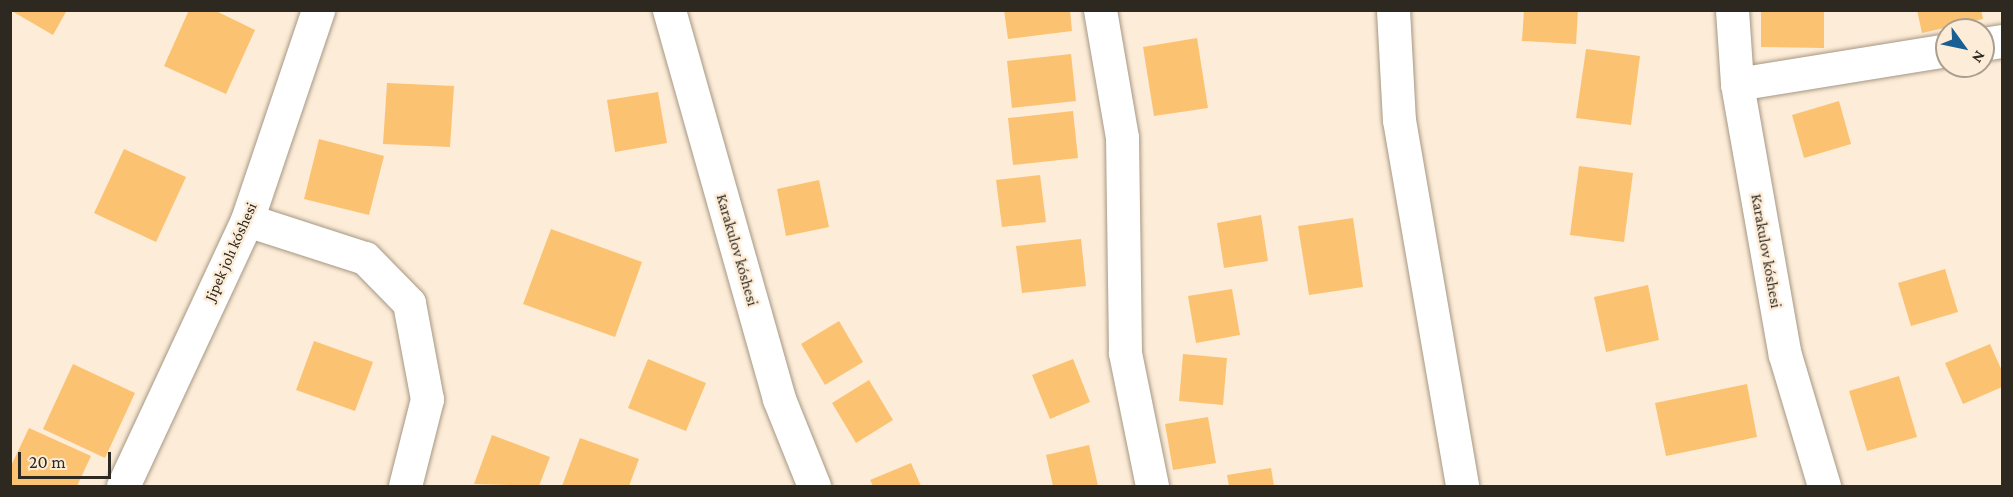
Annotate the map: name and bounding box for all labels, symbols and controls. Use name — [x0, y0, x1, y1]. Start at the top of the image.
north arrow — [1935, 18, 1995, 78]
text: N — [1969, 48, 1989, 66]
street label: Karakulov kóshesi — [712, 192, 762, 308]
street label: Karakulov kóshesi — [1747, 192, 1785, 310]
street label: Jipek jolı kóshesi — [201, 200, 261, 304]
scale bar — [21, 440, 114, 478]
text: 20 m — [29, 452, 66, 472]

